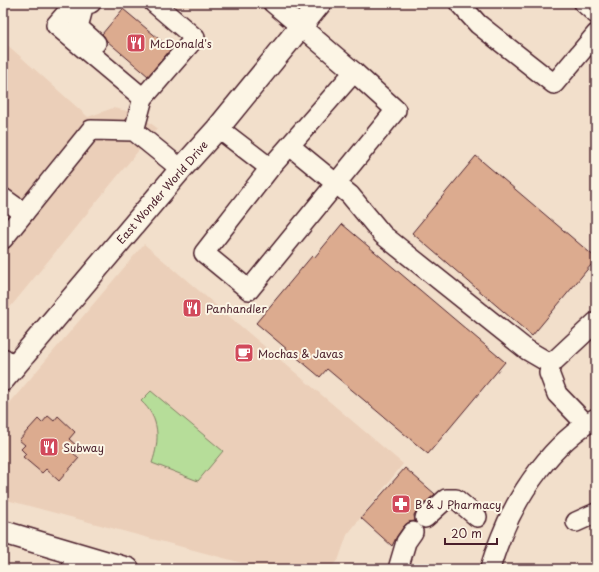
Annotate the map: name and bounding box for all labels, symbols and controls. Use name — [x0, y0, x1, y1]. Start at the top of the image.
restaurant icon: McDonald's — [125, 32, 147, 54]
place label: McDonald's — [150, 35, 212, 52]
street label: East Wonder World Drive — [112, 136, 212, 247]
restaurant icon: Panhandler — [181, 297, 203, 319]
place label: Panhandler — [206, 300, 268, 317]
cafe icon: Mochas & Javas — [233, 342, 255, 364]
place label: Mochas & Javas — [258, 345, 343, 362]
restaurant icon: Subway — [38, 436, 60, 458]
place label: Subway — [63, 439, 104, 456]
pharmacy icon: B & J Pharmacy — [390, 493, 412, 515]
place label: B & J Pharmacy — [415, 496, 501, 513]
scale bar — [445, 520, 497, 546]
text: 20 m — [451, 524, 482, 542]

